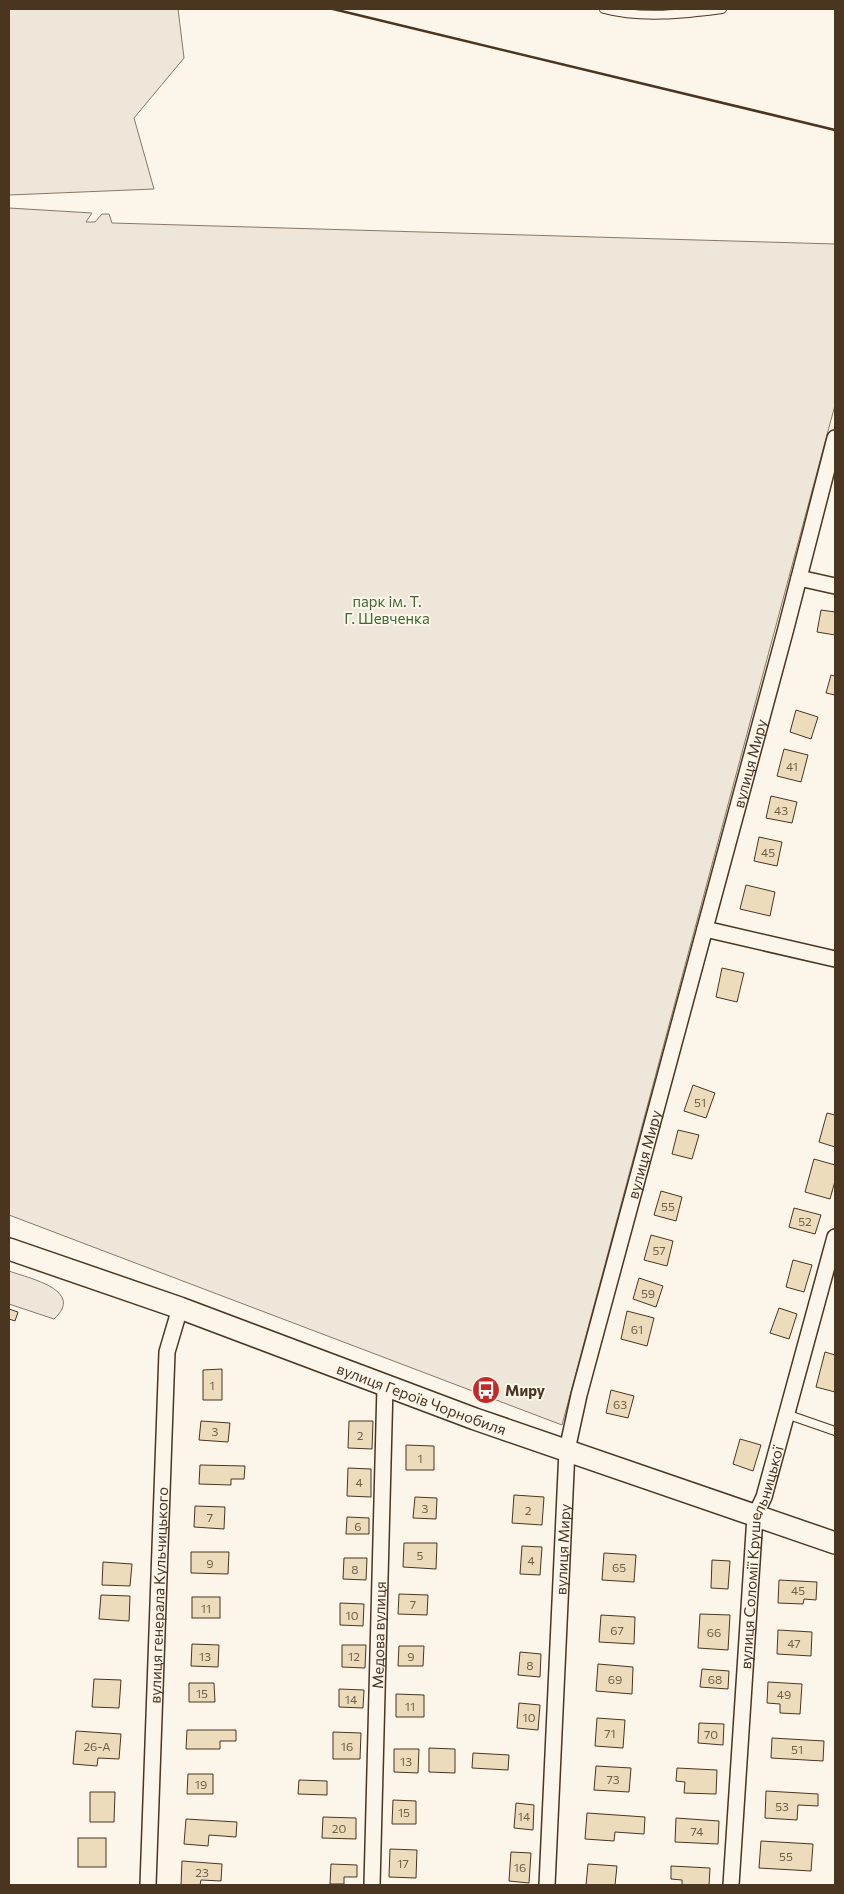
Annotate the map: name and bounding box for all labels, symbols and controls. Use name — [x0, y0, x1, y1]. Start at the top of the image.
park label: парк ім. Т. Г. Шевченка — [344, 592, 430, 627]
street label: вулиця Миру — [729, 717, 770, 810]
house number: 41 — [786, 759, 798, 773]
house number: 43 — [774, 803, 788, 817]
house number: 45 — [761, 845, 775, 859]
house number: 51 — [694, 1095, 706, 1109]
street label: вулиця Миру — [623, 1108, 665, 1201]
house number: 55 — [661, 1199, 675, 1213]
house number: 52 — [798, 1214, 812, 1228]
house number: 57 — [652, 1243, 666, 1257]
house number: 59 — [641, 1286, 655, 1300]
house number: 61 — [631, 1322, 643, 1336]
street label: вулиця Героїв Чорнобиля — [334, 1359, 509, 1438]
bus stop icon: Миру — [471, 1375, 501, 1405]
house number: 1 — [209, 1378, 215, 1392]
place label: Миру — [505, 1381, 546, 1399]
house number: 63 — [613, 1397, 627, 1411]
house number: 3 — [212, 1424, 219, 1438]
house number: 2 — [357, 1428, 364, 1442]
street label: вулиця Соломії Крушельницької — [736, 1442, 787, 1670]
house number: 1 — [417, 1451, 423, 1465]
house number: 4 — [355, 1475, 363, 1489]
street label: вулиця генерала Кульчицького — [145, 1486, 171, 1704]
house number: 3 — [422, 1501, 429, 1515]
house number: 2 — [525, 1503, 532, 1517]
street label: вулиця Миру — [551, 1503, 574, 1595]
house number: 7 — [207, 1510, 213, 1524]
house number: 6 — [354, 1519, 362, 1533]
house number: 5 — [417, 1548, 424, 1562]
house number: 4 — [527, 1553, 535, 1567]
house number: 9 — [206, 1556, 214, 1570]
house number: 65 — [612, 1560, 626, 1574]
house number: 8 — [351, 1562, 359, 1576]
street label: Медова вулиця — [368, 1581, 389, 1689]
house number: 45 — [791, 1583, 805, 1597]
house number: 7 — [410, 1597, 416, 1611]
house number: 11 — [201, 1601, 211, 1615]
house number: 10 — [346, 1608, 359, 1622]
house number: 67 — [610, 1623, 624, 1637]
house number: 66 — [707, 1625, 721, 1639]
house number: 47 — [787, 1636, 801, 1650]
house number: 13 — [199, 1649, 211, 1663]
house number: 12 — [348, 1649, 360, 1663]
house number: 9 — [407, 1649, 415, 1663]
house number: 8 — [526, 1658, 534, 1672]
house number: 69 — [608, 1672, 622, 1686]
house number: 68 — [708, 1672, 722, 1686]
house number: 15 — [196, 1686, 208, 1700]
house number: 49 — [777, 1687, 791, 1701]
house number: 14 — [345, 1692, 357, 1706]
house number: 11 — [405, 1699, 415, 1713]
house number: 10 — [523, 1710, 536, 1724]
house number: 71 — [604, 1726, 616, 1740]
house number: 70 — [704, 1727, 718, 1741]
house number: 26-А — [83, 1739, 111, 1753]
house number: 16 — [341, 1739, 353, 1753]
house number: 51 — [791, 1742, 803, 1756]
house number: 13 — [400, 1754, 412, 1768]
house number: 73 — [606, 1772, 620, 1786]
house number: 19 — [195, 1777, 207, 1791]
house number: 53 — [775, 1799, 789, 1813]
house number: 15 — [398, 1805, 410, 1819]
house number: 14 — [518, 1809, 530, 1823]
house number: 20 — [332, 1821, 346, 1835]
house number: 74 — [691, 1824, 703, 1838]
house number: 55 — [779, 1849, 793, 1863]
house number: 17 — [397, 1856, 409, 1870]
house number: 16 — [514, 1860, 526, 1874]
house number: 23 — [195, 1865, 209, 1879]

